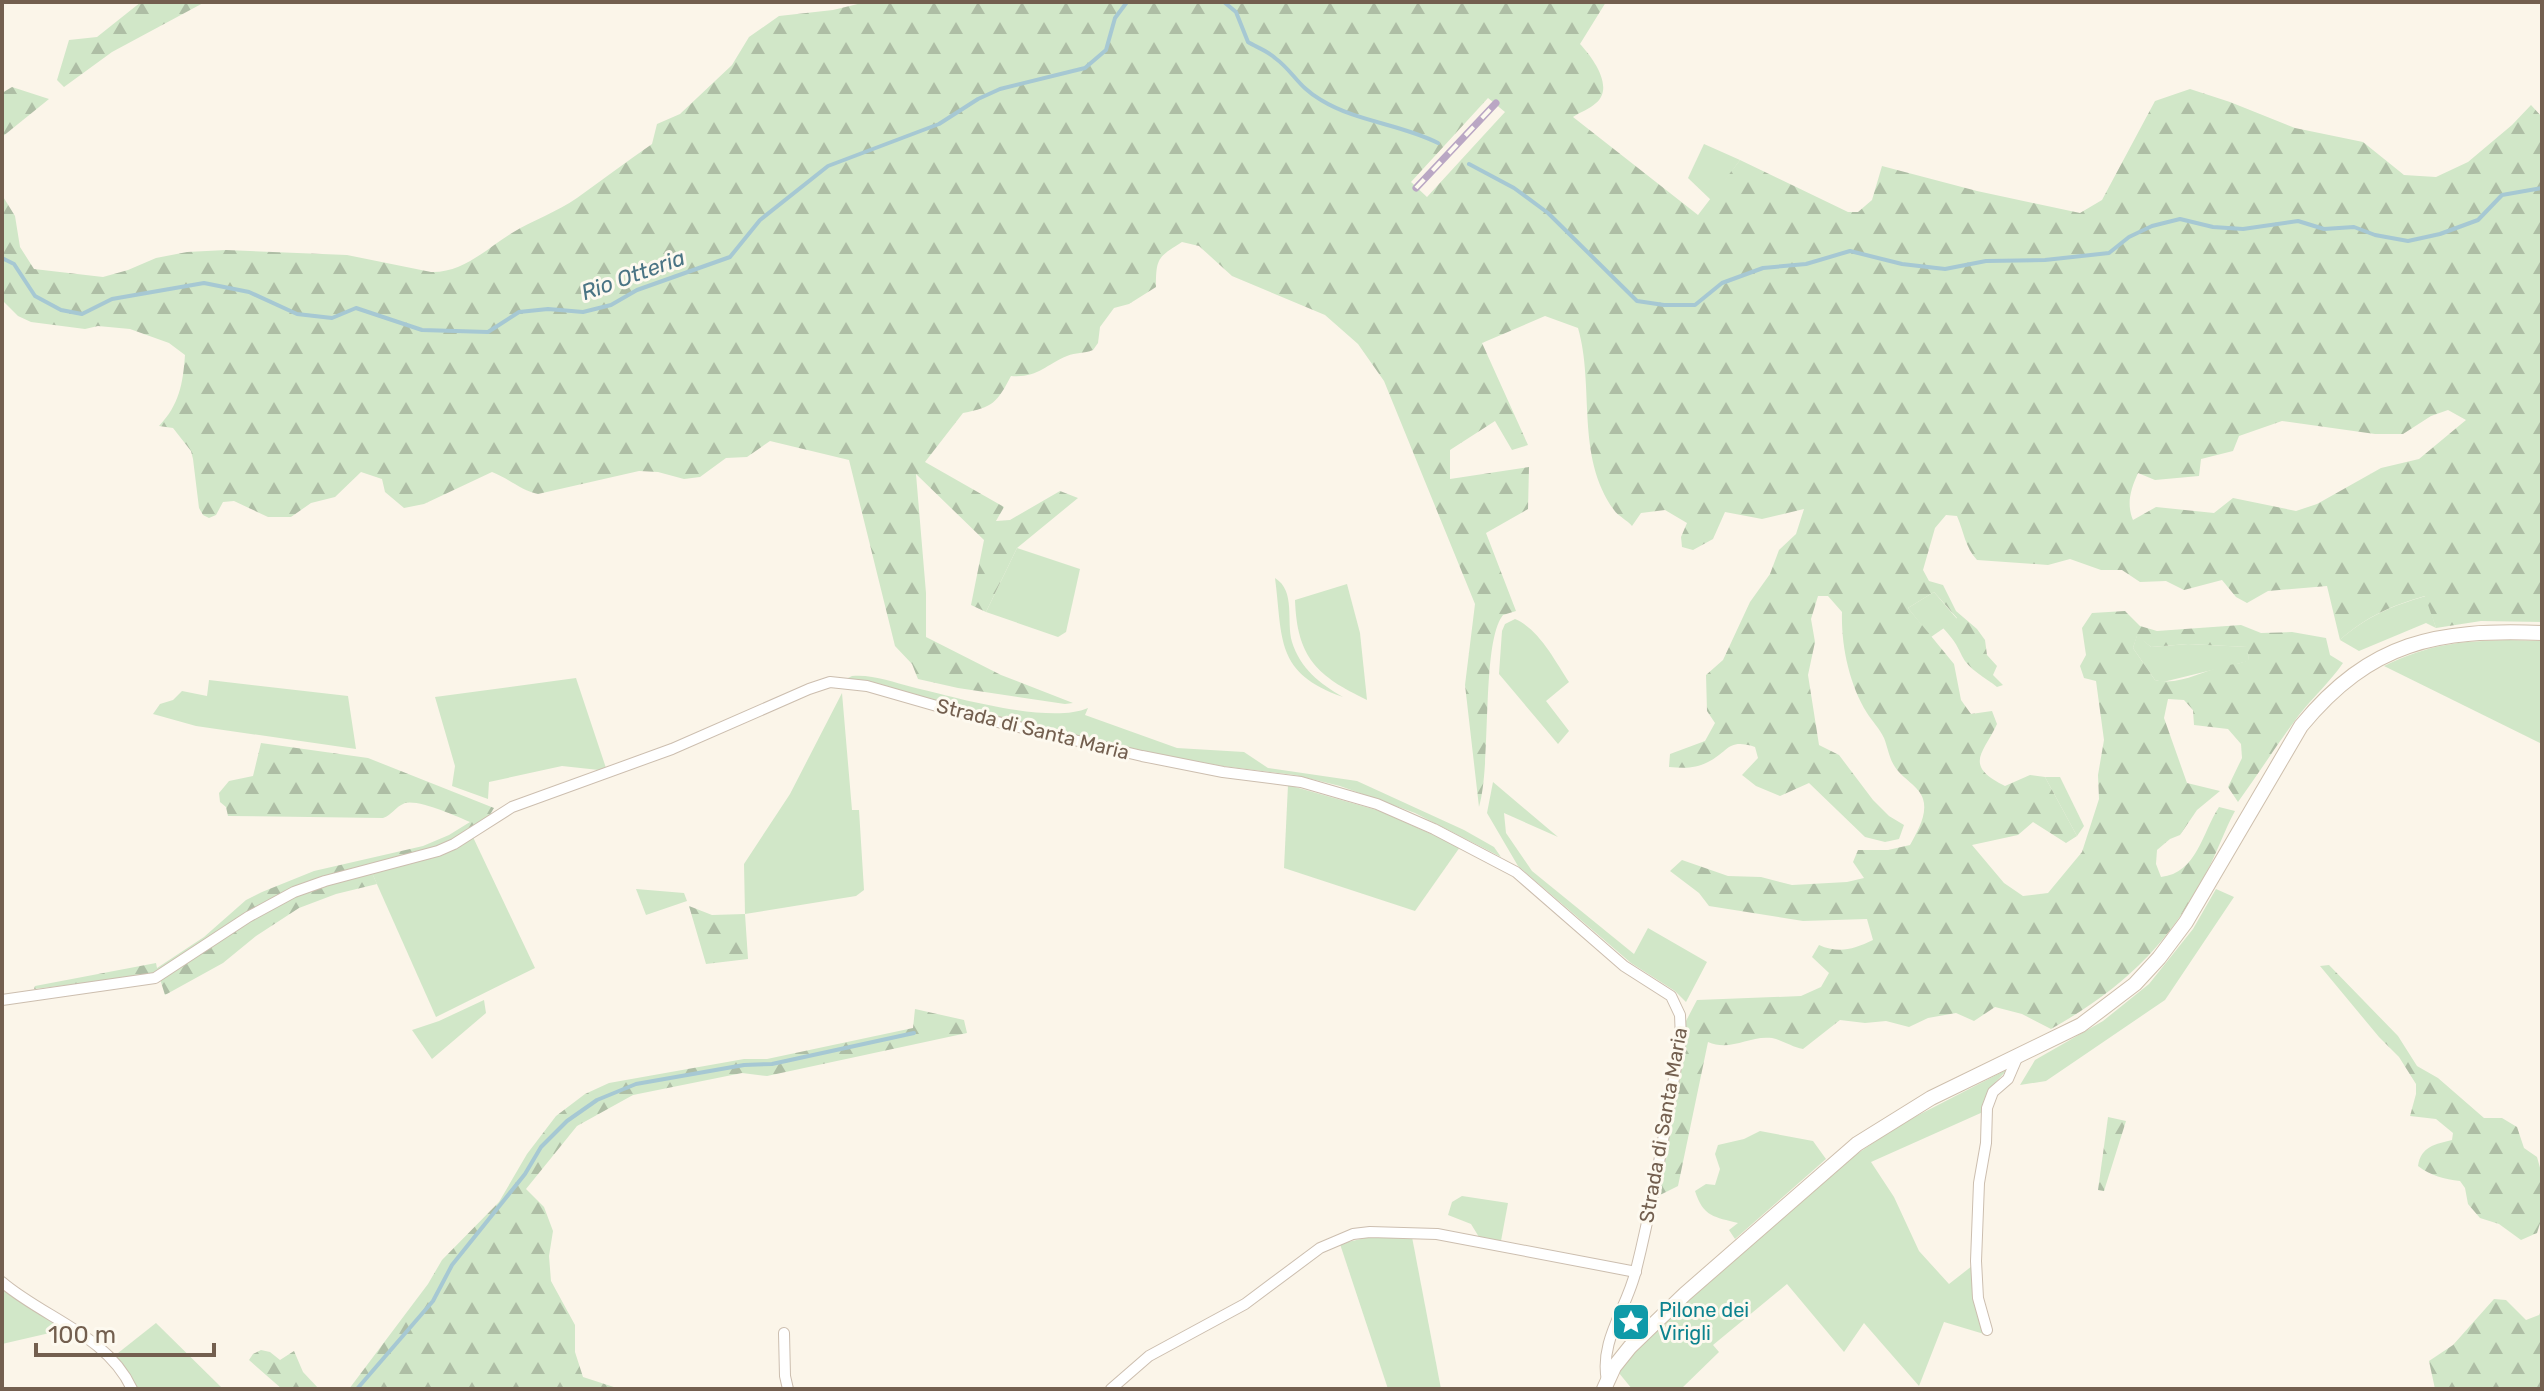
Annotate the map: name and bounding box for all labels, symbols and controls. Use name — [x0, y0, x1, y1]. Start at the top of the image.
water label: Rio Otteria — [577, 244, 689, 306]
street label: Strada di Santa Maria — [934, 693, 1132, 765]
street label: Strada di Santa Maria — [1634, 1025, 1692, 1225]
place label: Pilone dei Virigli — [1659, 1298, 1749, 1345]
place icon: Pilone dei Virigli — [1610, 1301, 1652, 1343]
scale bar — [36, 1307, 214, 1357]
text: 100 m — [48, 1321, 116, 1349]

